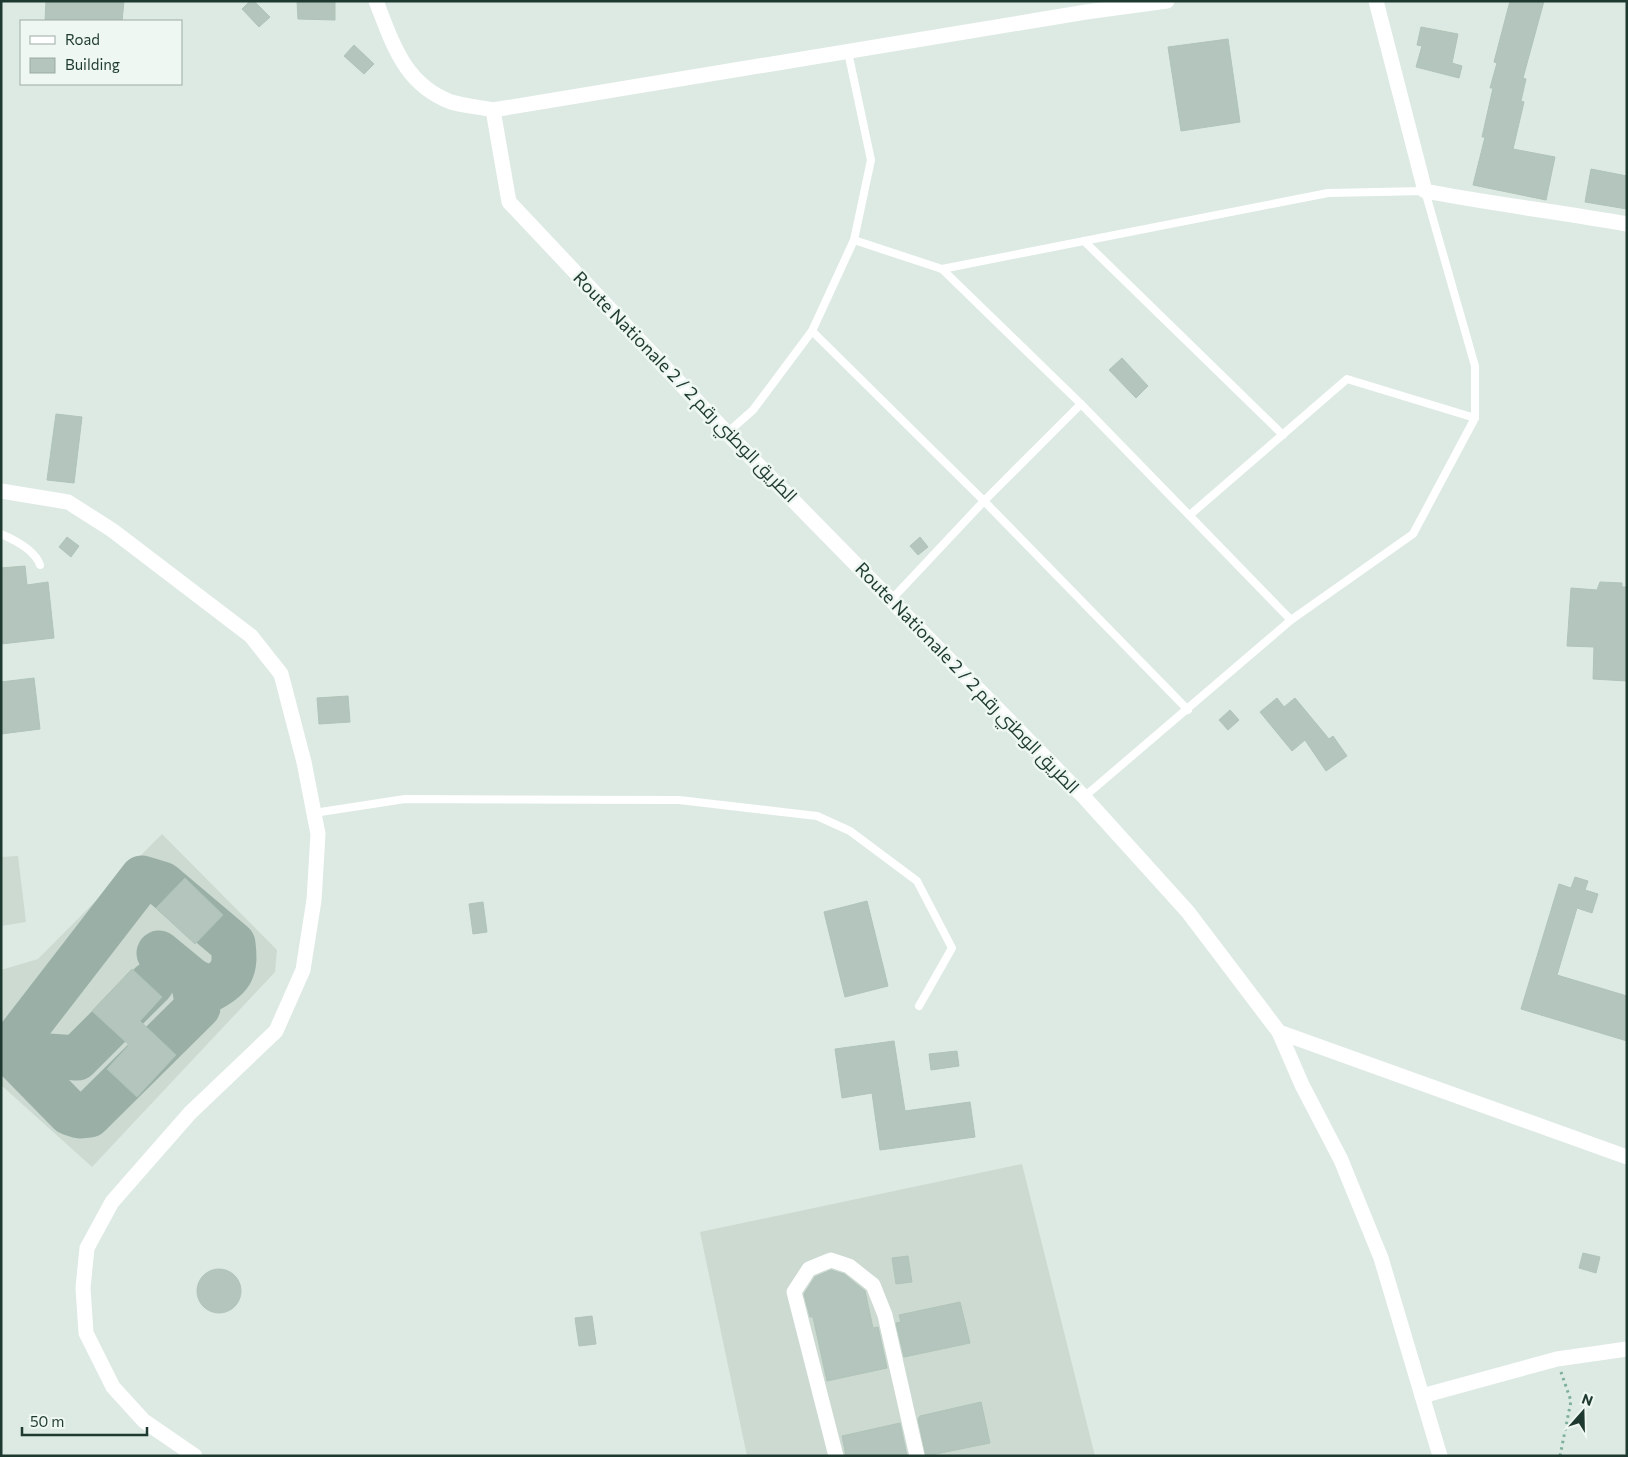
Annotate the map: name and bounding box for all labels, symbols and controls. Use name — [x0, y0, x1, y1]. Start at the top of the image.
legend — [20, 20, 182, 85]
text: Road — [65, 30, 100, 48]
text: Building — [65, 55, 120, 73]
street label: Route Nationale 2 / الطريق الوطني رقم 2 — [566, 266, 802, 509]
street label: Route Nationale 2 / الطريق الوطني رقم 2 — [848, 557, 1084, 800]
north arrow — [1558, 1387, 1608, 1437]
text: N — [1580, 1390, 1595, 1409]
scale bar — [22, 1404, 148, 1436]
text: 50 m — [30, 1412, 64, 1430]

